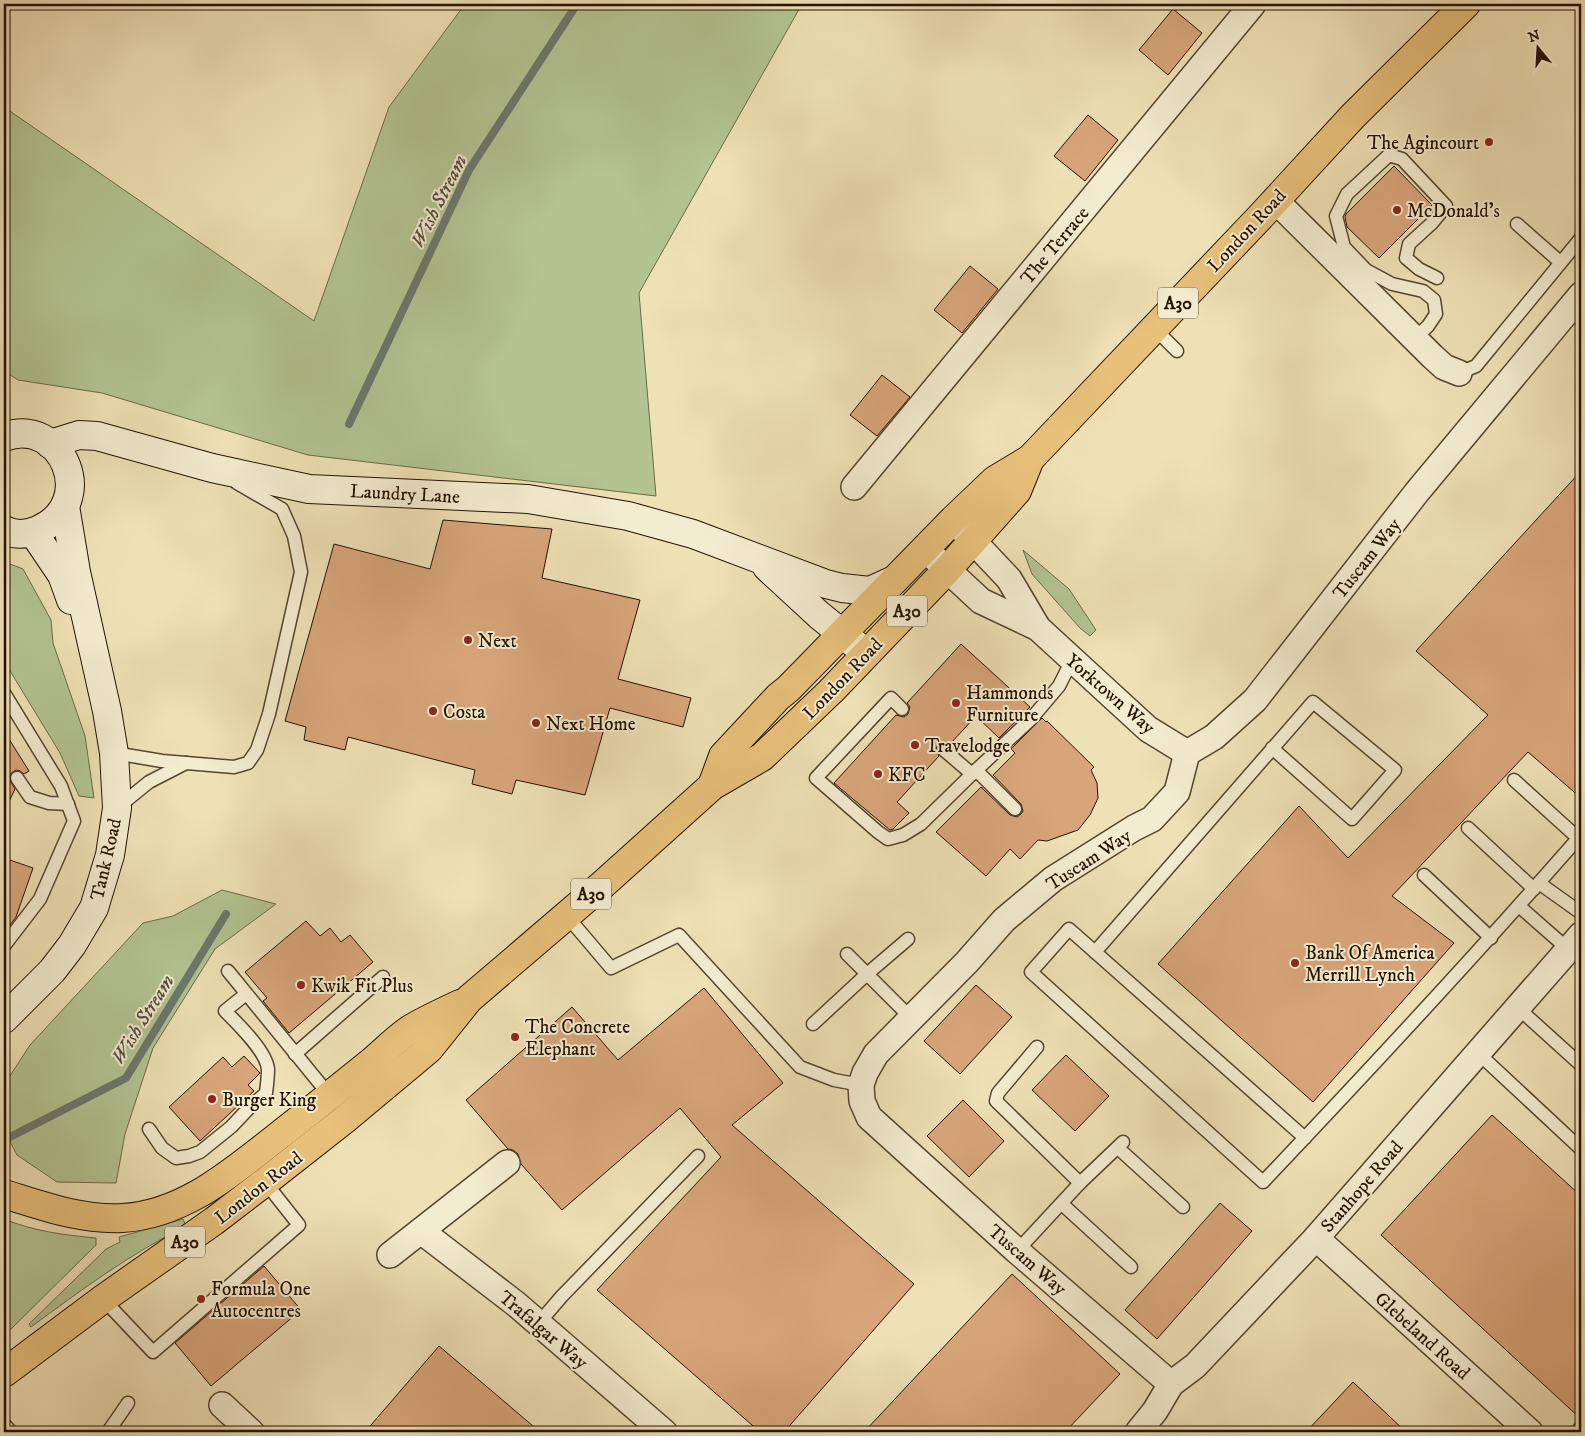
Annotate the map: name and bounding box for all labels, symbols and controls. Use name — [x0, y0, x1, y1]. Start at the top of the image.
north arrow — [1512, 22, 1562, 72]
text: N — [1526, 26, 1543, 47]
place label: The Agincourt — [1367, 132, 1479, 155]
marker: The Agincourt — [1483, 136, 1495, 148]
water label: Wish Stream — [405, 151, 473, 252]
street label: London Road — [1203, 184, 1292, 277]
place label: McDonald's — [1407, 200, 1500, 223]
street label: The Terrace — [1016, 202, 1095, 290]
marker: McDonald's — [1391, 204, 1403, 216]
road number: A30 — [1158, 288, 1198, 318]
street label: Laundry Lane — [349, 480, 461, 509]
street label: Tuscam Way — [1328, 513, 1407, 604]
road number: A30 — [887, 596, 927, 626]
place label: Next — [478, 630, 517, 653]
street label: London Road — [798, 633, 888, 725]
marker: Next — [462, 634, 474, 646]
street label: Yorktown Way — [1061, 649, 1160, 740]
place label: Hammonds Furniture — [966, 682, 1053, 727]
marker: Hammonds Furniture — [950, 697, 962, 709]
place label: Costa — [443, 701, 485, 724]
marker: Costa — [427, 705, 439, 717]
place label: Next Home — [546, 713, 636, 736]
marker: Next Home — [530, 717, 542, 729]
place label: Travelodge — [925, 735, 1010, 758]
marker: Travelodge — [909, 739, 921, 751]
place label: KFC — [888, 764, 926, 787]
marker: KFC — [872, 768, 884, 780]
street label: Tank Road — [86, 816, 127, 903]
street label: Tuscam Way — [1042, 824, 1136, 896]
road number: A30 — [571, 879, 611, 910]
place label: Bank Of America Merrill Lynch — [1305, 942, 1435, 987]
marker: Bank Of America Merrill Lynch — [1289, 957, 1301, 969]
water label: Wish Stream — [106, 971, 181, 1069]
place label: Kwik Fit Plus — [311, 975, 413, 998]
marker: Kwik Fit Plus — [295, 979, 307, 991]
place label: The Concrete Elephant — [525, 1016, 630, 1061]
marker: The Concrete Elephant — [509, 1031, 521, 1043]
place label: Burger King — [222, 1089, 317, 1112]
marker: Burger King — [206, 1093, 218, 1105]
street label: Stanhope Road — [1316, 1136, 1409, 1238]
street label: London Road — [211, 1147, 308, 1230]
street label: Tuscam Way — [983, 1220, 1072, 1301]
road number: A30 — [165, 1226, 205, 1258]
place label: Formula One Autocentres — [211, 1278, 311, 1323]
street label: Trafalgar Way — [494, 1286, 593, 1375]
street label: Glebeland Road — [1370, 1287, 1475, 1385]
marker: Formula One Autocentres — [195, 1293, 207, 1305]

